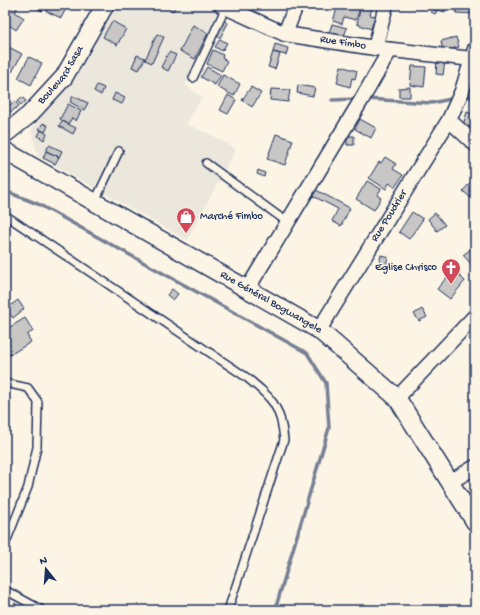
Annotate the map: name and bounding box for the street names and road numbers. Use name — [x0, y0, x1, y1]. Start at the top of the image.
street label: Rue Fimbo — [319, 34, 367, 53]
street label: Boulevard Sasa — [35, 43, 87, 108]
street label: Rue Poudrier — [369, 187, 411, 244]
street label: Rue Général Bogwangele — [218, 269, 324, 336]

